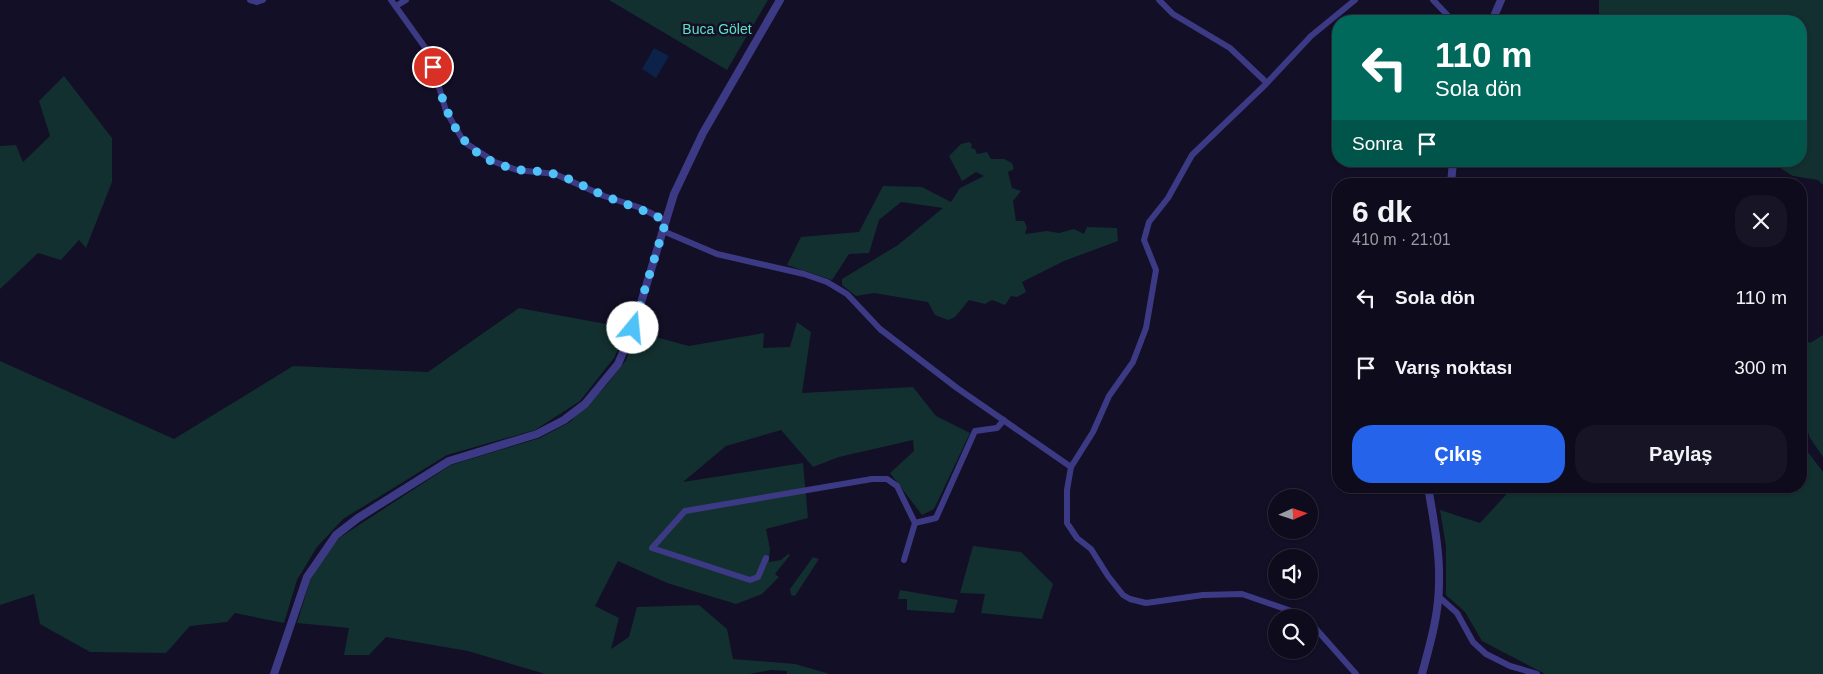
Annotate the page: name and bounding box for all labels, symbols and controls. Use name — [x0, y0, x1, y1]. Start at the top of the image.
park label: Buca Gölet — [682, 21, 752, 37]
icon: left — [1352, 35, 1417, 100]
text: 110 m — [1435, 35, 1532, 74]
pin — [412, 46, 454, 88]
icon: arrive — [419, 53, 447, 81]
text: Sola dön — [1435, 76, 1522, 101]
icon: arrive — [1413, 130, 1441, 158]
text: Sonra — [1352, 133, 1403, 154]
text: 6 dk — [1352, 195, 1412, 228]
button: close — [1735, 195, 1787, 247]
text: 410 m · 21:01 — [1352, 231, 1451, 248]
icon: left — [1352, 284, 1380, 312]
text: Sola dön — [1395, 287, 1475, 308]
text: 110 m — [1736, 287, 1787, 308]
position arrow — [606, 301, 658, 353]
icon: arrive — [1352, 354, 1380, 382]
text: Varış noktası — [1395, 357, 1512, 378]
text: 300 m — [1734, 357, 1787, 378]
button: Çıkış — [1352, 425, 1565, 483]
button: Paylaş — [1575, 425, 1787, 483]
north arrow — [1268, 489, 1318, 539]
map controls — [1268, 489, 1318, 659]
button: sound — [1268, 549, 1318, 599]
button: search — [1268, 609, 1318, 659]

